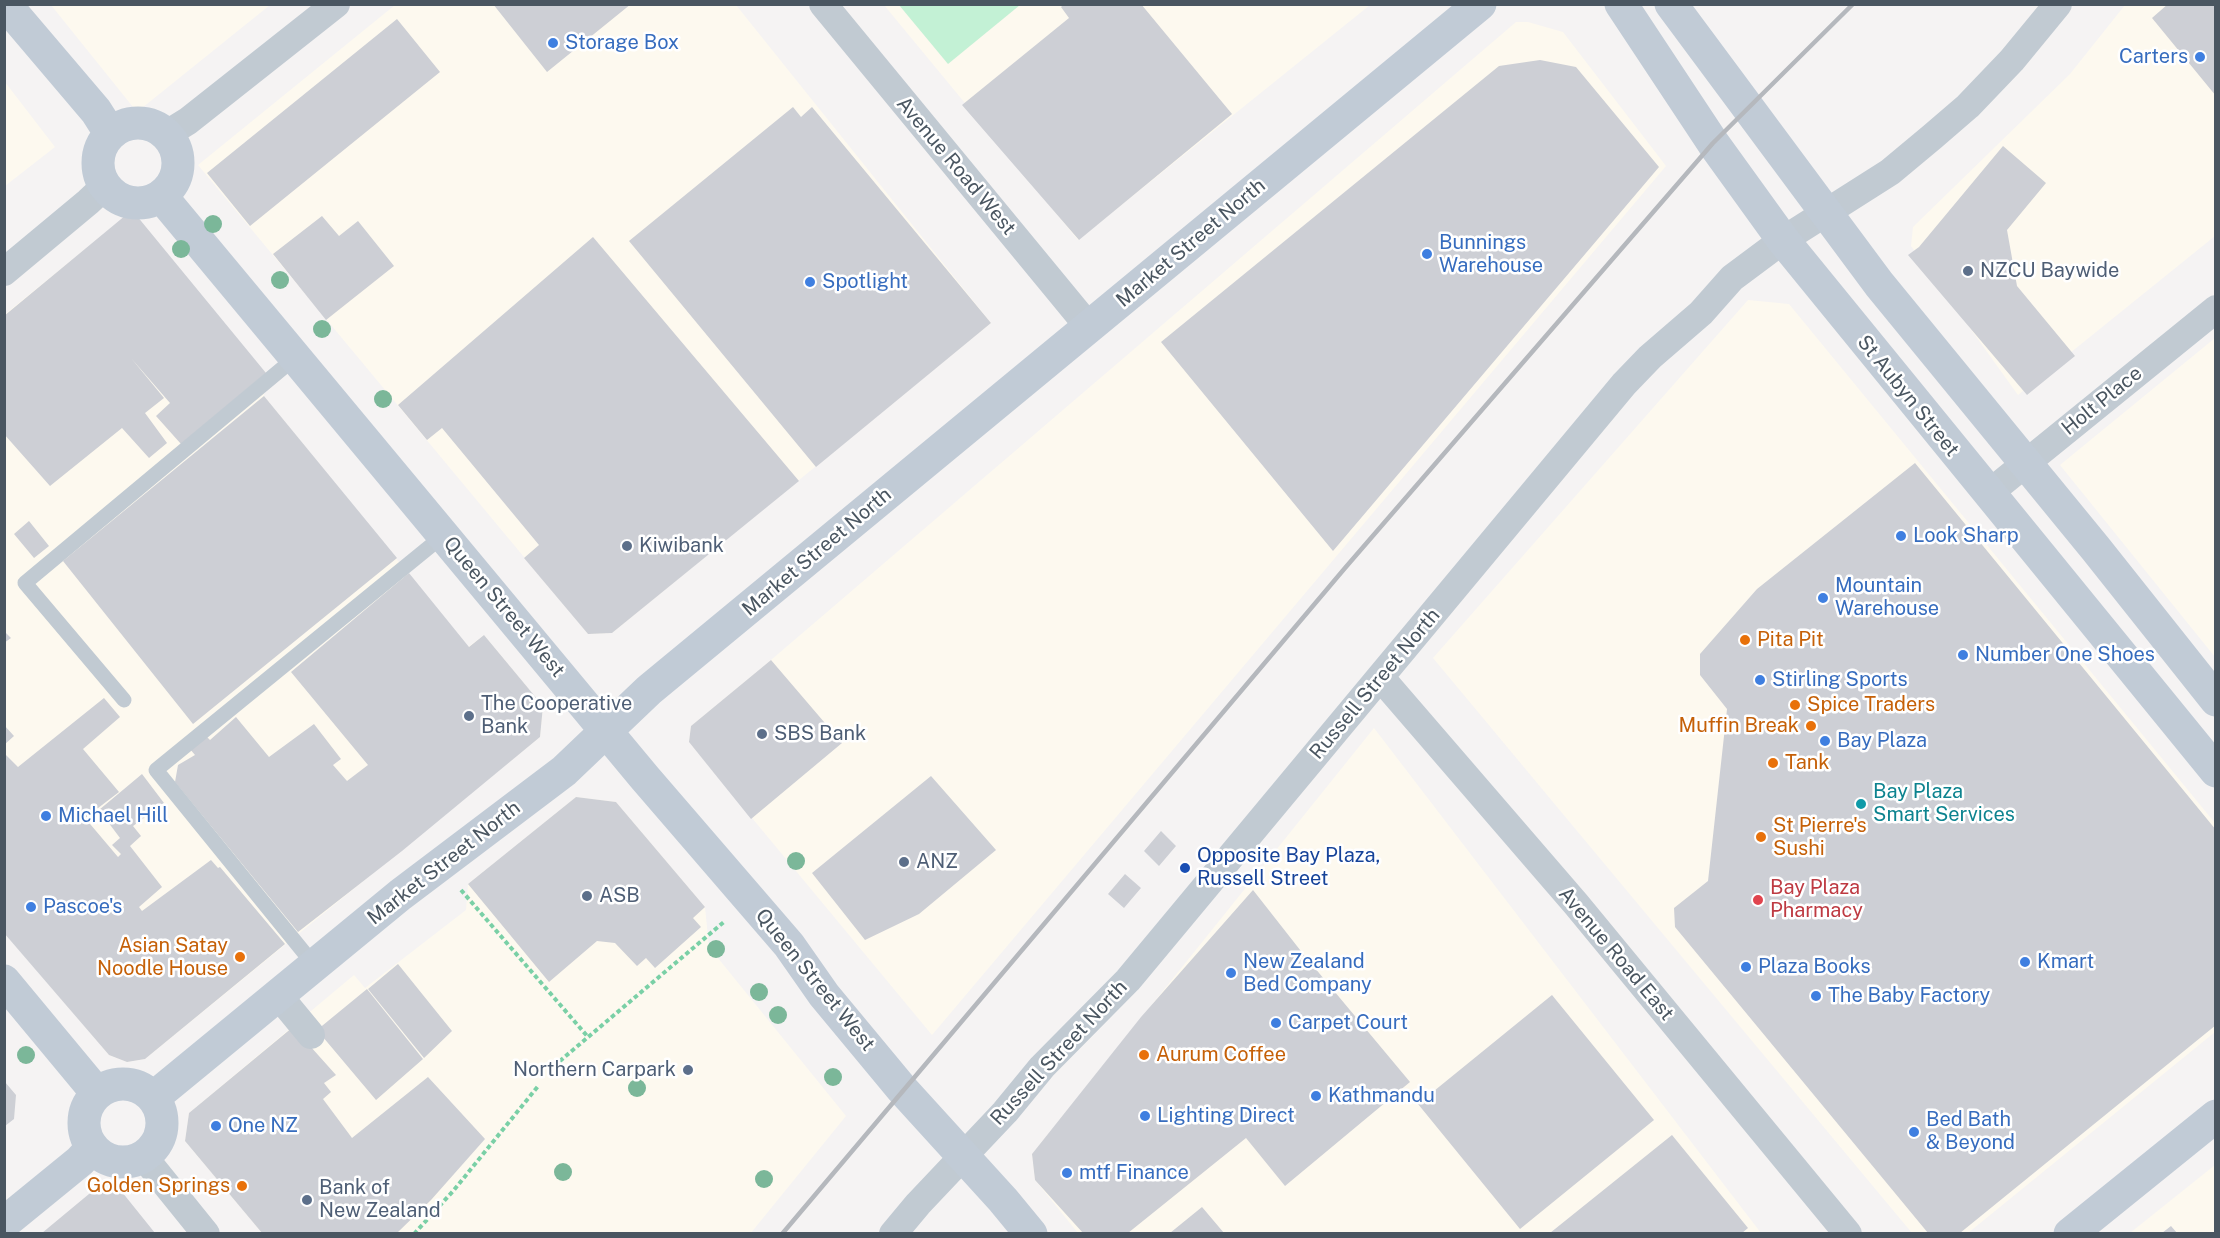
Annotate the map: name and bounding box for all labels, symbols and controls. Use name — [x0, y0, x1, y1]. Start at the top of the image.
place label: Storage Box — [565, 31, 679, 55]
marker: Storage Box — [546, 36, 560, 50]
place label: Carters — [2119, 45, 2188, 69]
marker: Carters — [2193, 50, 2207, 64]
street label: Avenue Road West — [891, 92, 1021, 240]
street label: Market Street North — [1112, 174, 1270, 312]
place label: Bunnings Warehouse — [1439, 231, 1543, 278]
marker: Bunnings Warehouse — [1420, 247, 1434, 261]
place label: NZCU Baywide — [1980, 259, 2119, 283]
marker: NZCU Baywide — [1961, 264, 1975, 278]
place label: Spotlight — [822, 270, 908, 294]
marker: Spotlight — [803, 275, 817, 289]
street label: St Aubyn Street — [1852, 331, 1964, 461]
street label: Holt Place — [2057, 361, 2147, 441]
street label: Market Street North — [738, 483, 896, 621]
place label: Look Sharp — [1913, 524, 2019, 548]
marker: Look Sharp — [1894, 529, 1908, 543]
street label: Queen Street West — [438, 532, 570, 682]
place label: Kiwibank — [639, 534, 724, 558]
marker: Kiwibank — [620, 539, 634, 553]
place label: Mountain Warehouse — [1835, 574, 1939, 621]
marker: Mountain Warehouse — [1816, 591, 1830, 605]
street label: Russell Street North — [1305, 604, 1445, 764]
place label: Pita Pit — [1757, 628, 1824, 652]
marker: Pita Pit — [1738, 633, 1752, 647]
place label: Number One Shoes — [1975, 643, 2155, 667]
marker: Number One Shoes — [1956, 648, 1970, 662]
place label: Stirling Sports — [1772, 668, 1908, 692]
marker: Stirling Sports — [1753, 673, 1767, 687]
place label: The Cooperative Bank — [481, 692, 632, 739]
place label: Spice Traders — [1807, 693, 1935, 717]
marker: Spice Traders — [1788, 698, 1802, 712]
marker: The Cooperative Bank — [462, 709, 476, 723]
place label: Muffin Break — [1678, 714, 1799, 738]
marker: Muffin Break — [1804, 719, 1818, 733]
place label: SBS Bank — [774, 722, 866, 746]
marker: SBS Bank — [755, 727, 769, 741]
place label: Bay Plaza — [1837, 729, 1927, 753]
marker: Bay Plaza — [1818, 734, 1832, 748]
place label: Tank — [1785, 751, 1830, 775]
marker: Tank — [1766, 756, 1780, 770]
place label: Bay Plaza Smart Services — [1873, 780, 2015, 827]
street label: Market Street North — [363, 796, 525, 930]
marker: Bay Plaza Smart Services — [1854, 797, 1868, 811]
place label: Michael Hill — [58, 804, 168, 828]
marker: Michael Hill — [39, 809, 53, 823]
place label: St Pierre's Sushi — [1773, 814, 1867, 861]
marker: St Pierre's Sushi — [1754, 830, 1768, 844]
place label: Opposite Bay Plaza, Russell Street — [1197, 844, 1380, 891]
place label: ANZ — [916, 850, 958, 874]
marker: ANZ — [897, 855, 911, 869]
marker: Opposite Bay Plaza, Russell Street — [1178, 861, 1192, 875]
place label: Bay Plaza Pharmacy — [1770, 876, 1863, 923]
street label: Avenue Road East — [1553, 882, 1679, 1026]
place label: ASB — [599, 884, 640, 908]
marker: ASB — [580, 889, 594, 903]
marker: Bay Plaza Pharmacy — [1751, 893, 1765, 907]
place label: Pascoe's — [43, 895, 122, 919]
marker: Pascoe's — [24, 900, 38, 914]
street label: Queen Street West — [750, 904, 880, 1056]
place label: Asian Satay Noodle House — [97, 934, 228, 981]
marker: Asian Satay Noodle House — [233, 950, 247, 964]
place label: New Zealand Bed Company — [1243, 950, 1372, 997]
place label: Kmart — [2037, 950, 2094, 974]
place label: Plaza Books — [1758, 955, 1871, 979]
marker: Kmart — [2018, 955, 2032, 969]
marker: Plaza Books — [1739, 960, 1753, 974]
marker: New Zealand Bed Company — [1224, 966, 1238, 980]
street label: Russell Street North — [986, 975, 1132, 1131]
place label: The Baby Factory — [1828, 984, 1990, 1008]
marker: The Baby Factory — [1809, 989, 1823, 1003]
place label: Carpet Court — [1288, 1011, 1408, 1035]
marker: Carpet Court — [1269, 1016, 1283, 1030]
place label: Aurum Coffee — [1156, 1043, 1286, 1067]
marker: Aurum Coffee — [1137, 1048, 1151, 1062]
place label: Northern Carpark — [513, 1058, 676, 1082]
marker: Northern Carpark — [681, 1063, 695, 1077]
place label: Kathmandu — [1328, 1084, 1435, 1108]
marker: Kathmandu — [1309, 1089, 1323, 1103]
place label: Lighting Direct — [1157, 1104, 1295, 1128]
place label: Bed Bath & Beyond — [1926, 1108, 2015, 1155]
marker: Lighting Direct — [1138, 1109, 1152, 1123]
place label: One NZ — [228, 1114, 298, 1138]
marker: One NZ — [209, 1119, 223, 1133]
marker: Bed Bath & Beyond — [1907, 1125, 1921, 1139]
place label: mtf Finance — [1079, 1161, 1189, 1185]
marker: mtf Finance — [1060, 1166, 1074, 1180]
place label: Golden Springs — [87, 1174, 230, 1198]
place label: Bank of New Zealand — [319, 1176, 441, 1223]
marker: Golden Springs — [235, 1179, 249, 1193]
marker: Bank of New Zealand — [300, 1193, 314, 1207]

